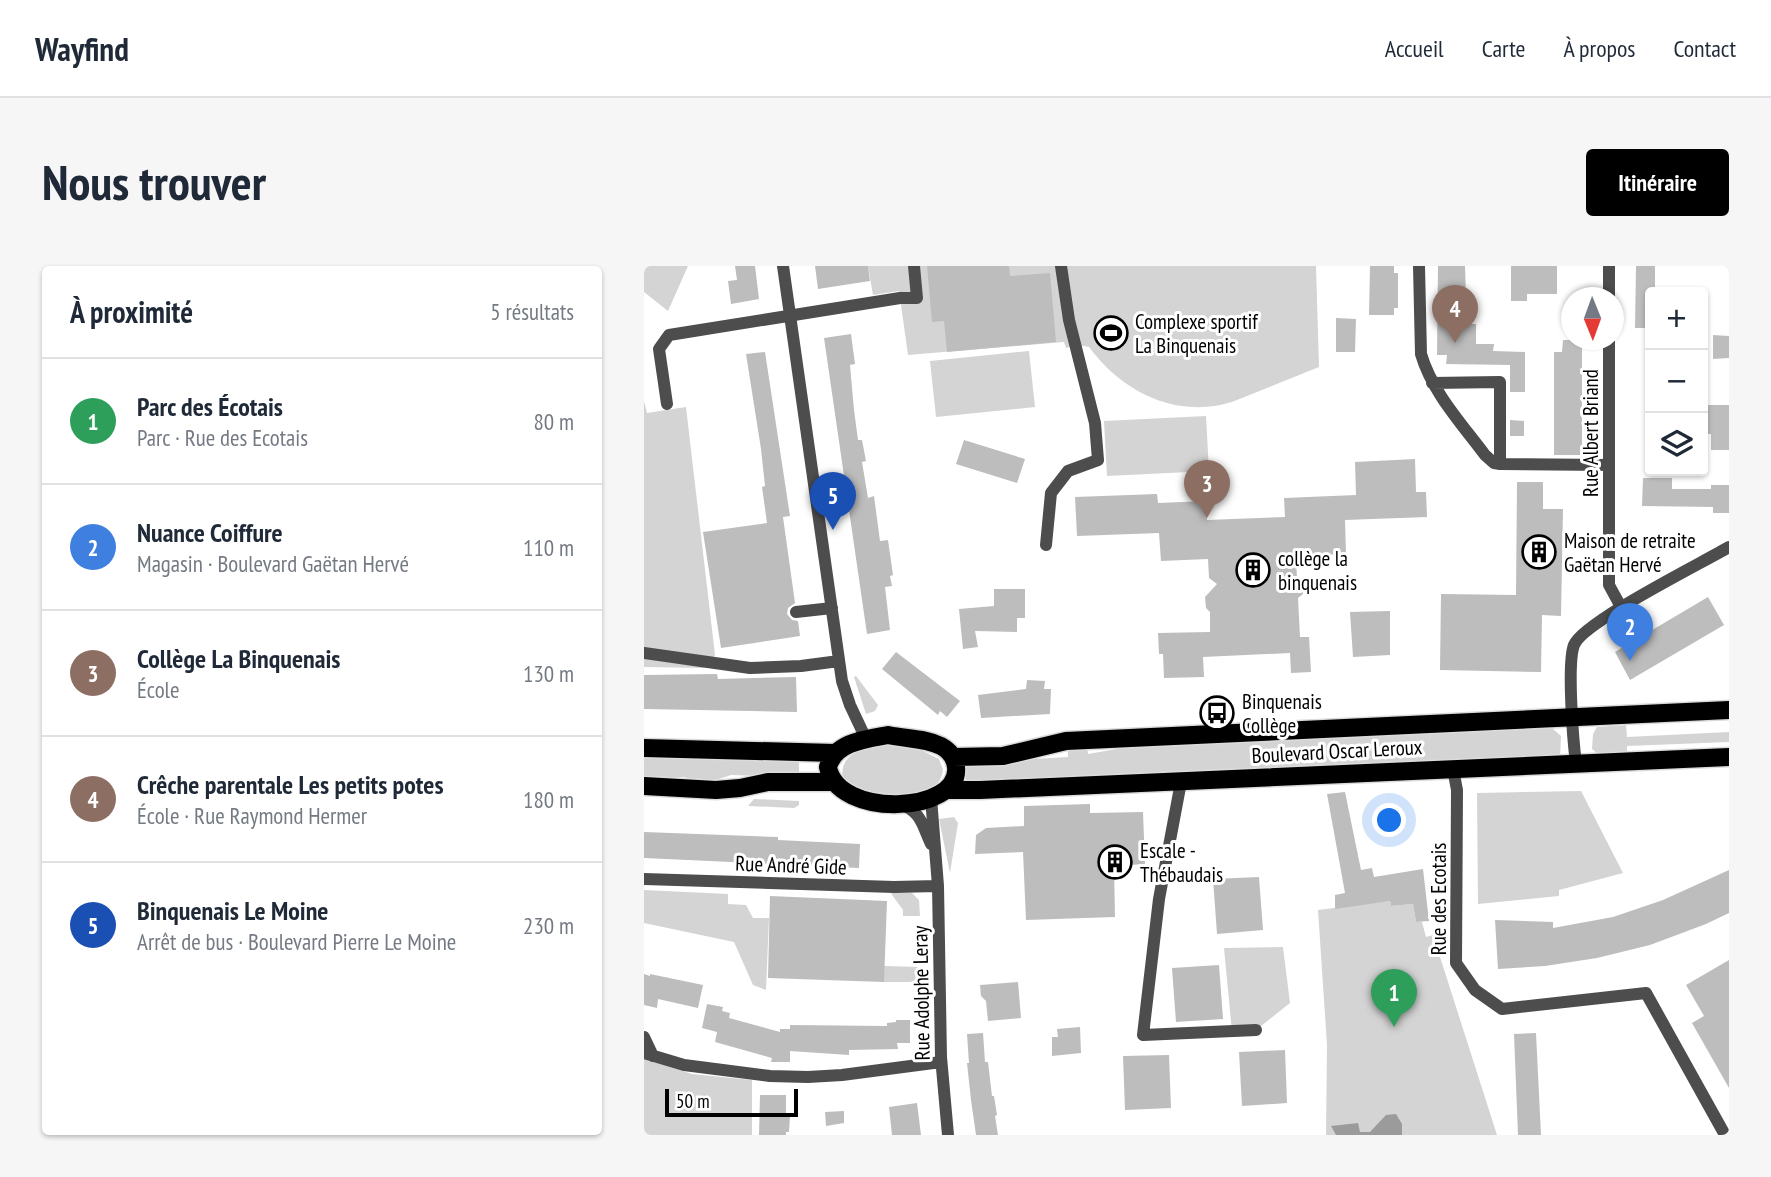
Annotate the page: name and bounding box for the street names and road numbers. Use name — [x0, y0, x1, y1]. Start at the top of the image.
street label: Rue Albert Briand — [1577, 369, 1604, 497]
street label: Boulevard Oscar Leroux — [1251, 733, 1423, 769]
street label: Rue des Ecotais — [1425, 843, 1452, 955]
street label: Rue André Gide — [735, 850, 847, 880]
street label: Rue Adolphe Leray — [906, 925, 936, 1061]

